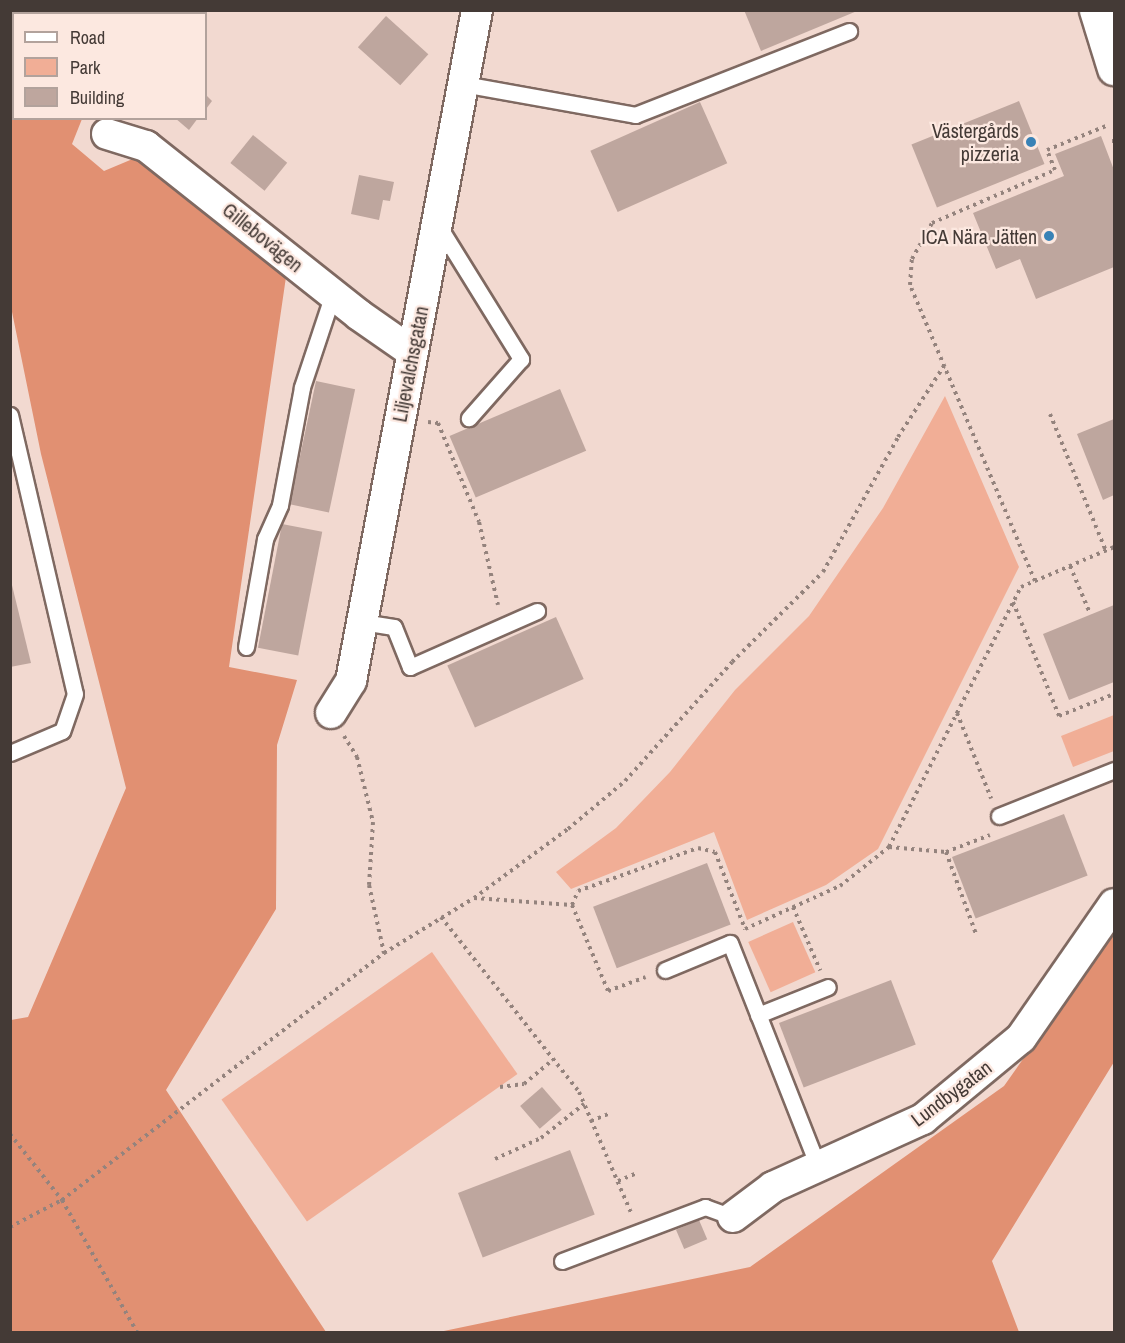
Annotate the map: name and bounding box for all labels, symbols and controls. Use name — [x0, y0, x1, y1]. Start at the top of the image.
legend — [12, 12, 207, 120]
text: Road — [70, 25, 105, 50]
text: Park — [70, 55, 100, 80]
text: Building — [70, 85, 124, 110]
place label: Västergårds pizzeria — [932, 118, 1019, 165]
marker: Västergårds pizzeria — [1024, 135, 1038, 149]
street label: Gillebovägen — [218, 197, 308, 277]
place label: ICA Nära Jätten — [920, 224, 1037, 248]
marker: ICA Nära Jätten — [1042, 229, 1056, 243]
street label: Liljevalchsgatan — [387, 304, 433, 424]
street label: Lundbygatan — [906, 1055, 996, 1131]

